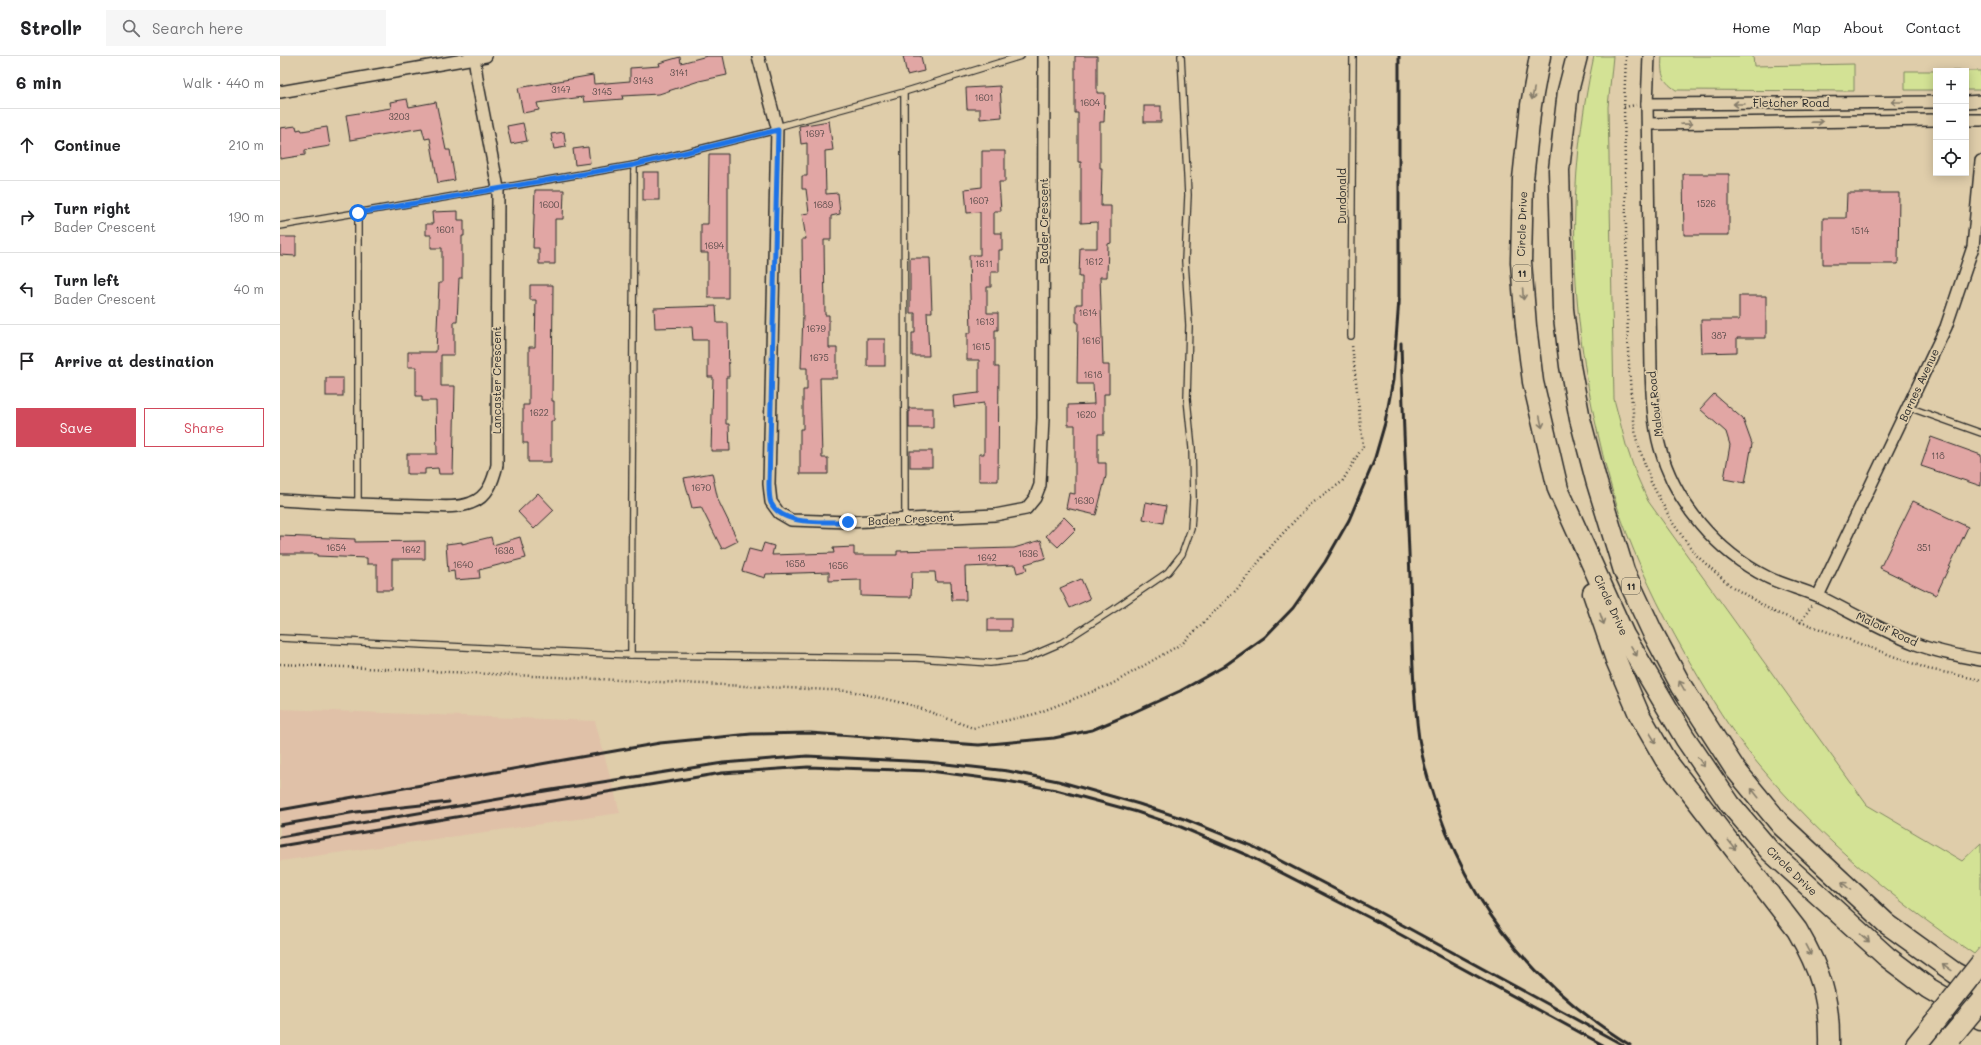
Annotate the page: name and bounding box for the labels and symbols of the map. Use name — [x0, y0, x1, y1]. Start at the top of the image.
house number: 3141 — [670, 67, 688, 78]
house number: 3143 — [633, 75, 653, 86]
house number: 3147 — [551, 84, 571, 95]
house number: 3145 — [592, 86, 612, 97]
one-way arrow — [1529, 87, 1537, 100]
house number: 1601 — [974, 92, 994, 103]
street label: Fletcher Road — [1753, 95, 1829, 110]
house number: 1604 — [1080, 97, 1101, 108]
one-way arrow — [1891, 98, 1904, 106]
one-way arrow — [1733, 100, 1746, 107]
house number: 3203 — [388, 111, 410, 122]
one-way arrow — [1810, 118, 1823, 126]
one-way arrow — [1680, 120, 1693, 128]
house number: 1697 — [805, 128, 825, 139]
street label: Dundonald — [1334, 168, 1349, 224]
street label: Bader Crescent — [1036, 178, 1051, 264]
street label: Circle Drive — [1513, 191, 1530, 257]
house number: 1607 — [969, 195, 989, 206]
house number: 1526 — [1696, 198, 1716, 209]
house number: 1600 — [539, 199, 560, 210]
house number: 1689 — [813, 199, 834, 210]
route start — [349, 204, 367, 222]
house number: 1601 — [435, 224, 455, 235]
house number: 1514 — [1851, 225, 1870, 236]
house number: 1694 — [704, 240, 725, 251]
house number: 1612 — [1085, 256, 1103, 267]
house number: 1611 — [975, 258, 993, 269]
road number: 11 — [1513, 265, 1531, 281]
one-way arrow — [1520, 287, 1527, 300]
house number: 1614 — [1079, 307, 1098, 318]
house number: 1613 — [976, 316, 994, 327]
house number: 1679 — [806, 323, 827, 334]
street label: Lancaster Crescent — [489, 326, 504, 434]
house number: 387 — [1711, 330, 1727, 341]
house number: 1616 — [1082, 335, 1100, 346]
house number: 1615 — [972, 341, 990, 352]
street label: Barnes Avenue — [1895, 346, 1942, 424]
house number: 1675 — [809, 352, 829, 363]
house number: 1618 — [1084, 369, 1103, 380]
street label: Malouf Road — [1644, 370, 1665, 438]
house number: 1622 — [529, 407, 549, 418]
house number: 1620 — [1076, 409, 1096, 420]
one-way arrow — [1538, 415, 1546, 428]
house number: 118 — [1931, 450, 1945, 461]
house number: 1670 — [691, 482, 711, 493]
house number: 1630 — [1074, 495, 1095, 506]
street label: Bader Crescent — [868, 509, 955, 528]
route end — [839, 513, 857, 531]
house number: 1654 — [326, 542, 347, 553]
house number: 351 — [1917, 542, 1931, 553]
house number: 1642 — [401, 544, 421, 555]
house number: 1638 — [494, 545, 515, 556]
house number: 1636 — [1018, 548, 1038, 559]
house number: 1642 — [977, 552, 997, 563]
house number: 1658 — [785, 558, 806, 569]
house number: 1640 — [453, 559, 474, 570]
house number: 1656 — [828, 560, 848, 571]
street label: Circle Drive — [1591, 572, 1632, 638]
road number: 11 — [1622, 578, 1640, 594]
street label: Malouf Road — [1854, 608, 1920, 649]
one-way arrow — [1598, 612, 1606, 624]
one-way arrow — [1630, 645, 1638, 657]
one-way arrow — [1677, 680, 1685, 692]
one-way arrow — [1649, 732, 1657, 744]
one-way arrow — [1697, 756, 1705, 767]
one-way arrow — [1751, 788, 1760, 799]
one-way arrow — [1727, 839, 1736, 850]
street label: Circle Drive — [1764, 843, 1821, 899]
one-way arrow — [1841, 882, 1851, 891]
one-way arrow — [1860, 933, 1870, 942]
one-way arrow — [1805, 944, 1813, 956]
one-way arrow — [1942, 963, 1953, 971]

